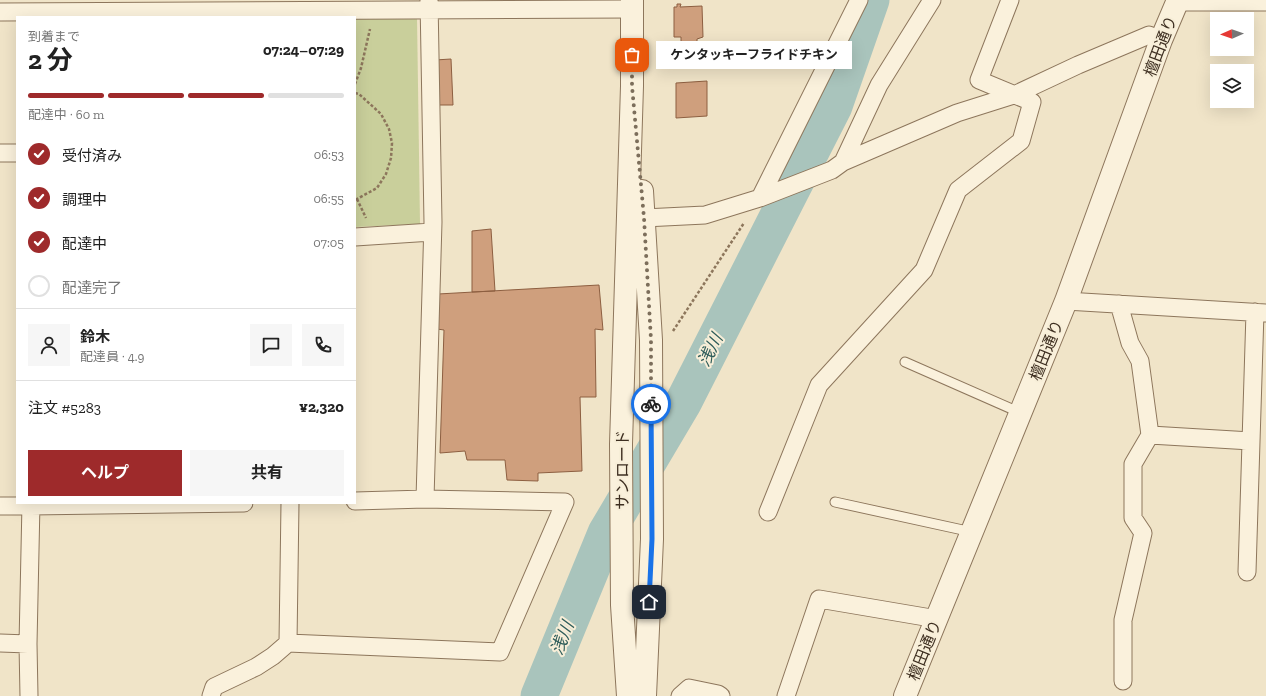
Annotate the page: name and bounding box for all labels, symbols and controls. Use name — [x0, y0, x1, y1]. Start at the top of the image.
north arrow — [1210, 12, 1254, 56]
map controls — [1210, 12, 1254, 108]
street label: 檀田通り — [1140, 13, 1181, 79]
text: 到着まで — [28, 29, 80, 44]
pin — [615, 38, 649, 72]
text: 07:24–07:29 — [263, 41, 344, 59]
callout: ケンタッキーフライドチキン — [656, 41, 852, 69]
text: 2 分 — [28, 44, 73, 76]
icon: bag — [621, 44, 643, 66]
text: ケンタッキーフライドチキン — [670, 47, 838, 62]
button: layers — [1210, 64, 1254, 108]
text: 配達中 · 60 m — [28, 107, 104, 122]
icon: check — [28, 143, 50, 165]
text: 受付済み — [62, 147, 122, 165]
text: 06:53 — [314, 147, 344, 162]
icon: check — [28, 187, 50, 209]
text: 調理中 — [62, 191, 107, 209]
text: 06:55 — [313, 191, 344, 206]
icon: check — [28, 231, 50, 253]
text: 配達中 — [62, 235, 107, 253]
text: 07:05 — [313, 235, 344, 250]
text: 配達完了 — [62, 279, 122, 297]
street label: 檀田通り — [1026, 317, 1067, 383]
button: person — [28, 324, 70, 366]
button: chat — [250, 324, 292, 366]
button: phone — [302, 324, 344, 366]
text: 鈴木 — [80, 328, 110, 346]
water label: 浅川 — [693, 329, 728, 370]
text: 配達員 · 4.9 — [80, 349, 144, 364]
courier — [631, 384, 671, 424]
icon: bike — [640, 393, 662, 415]
text: ¥2,320 — [299, 398, 344, 416]
text: 注文 #5283 — [28, 399, 101, 417]
street label: サンロード — [613, 430, 632, 510]
button: ヘルプ — [28, 450, 182, 496]
button: 共有 — [190, 450, 344, 496]
pin — [632, 585, 666, 619]
icon: home — [638, 591, 660, 613]
water label: 浅川 — [546, 617, 578, 658]
street label: 檀田通り — [904, 617, 945, 683]

